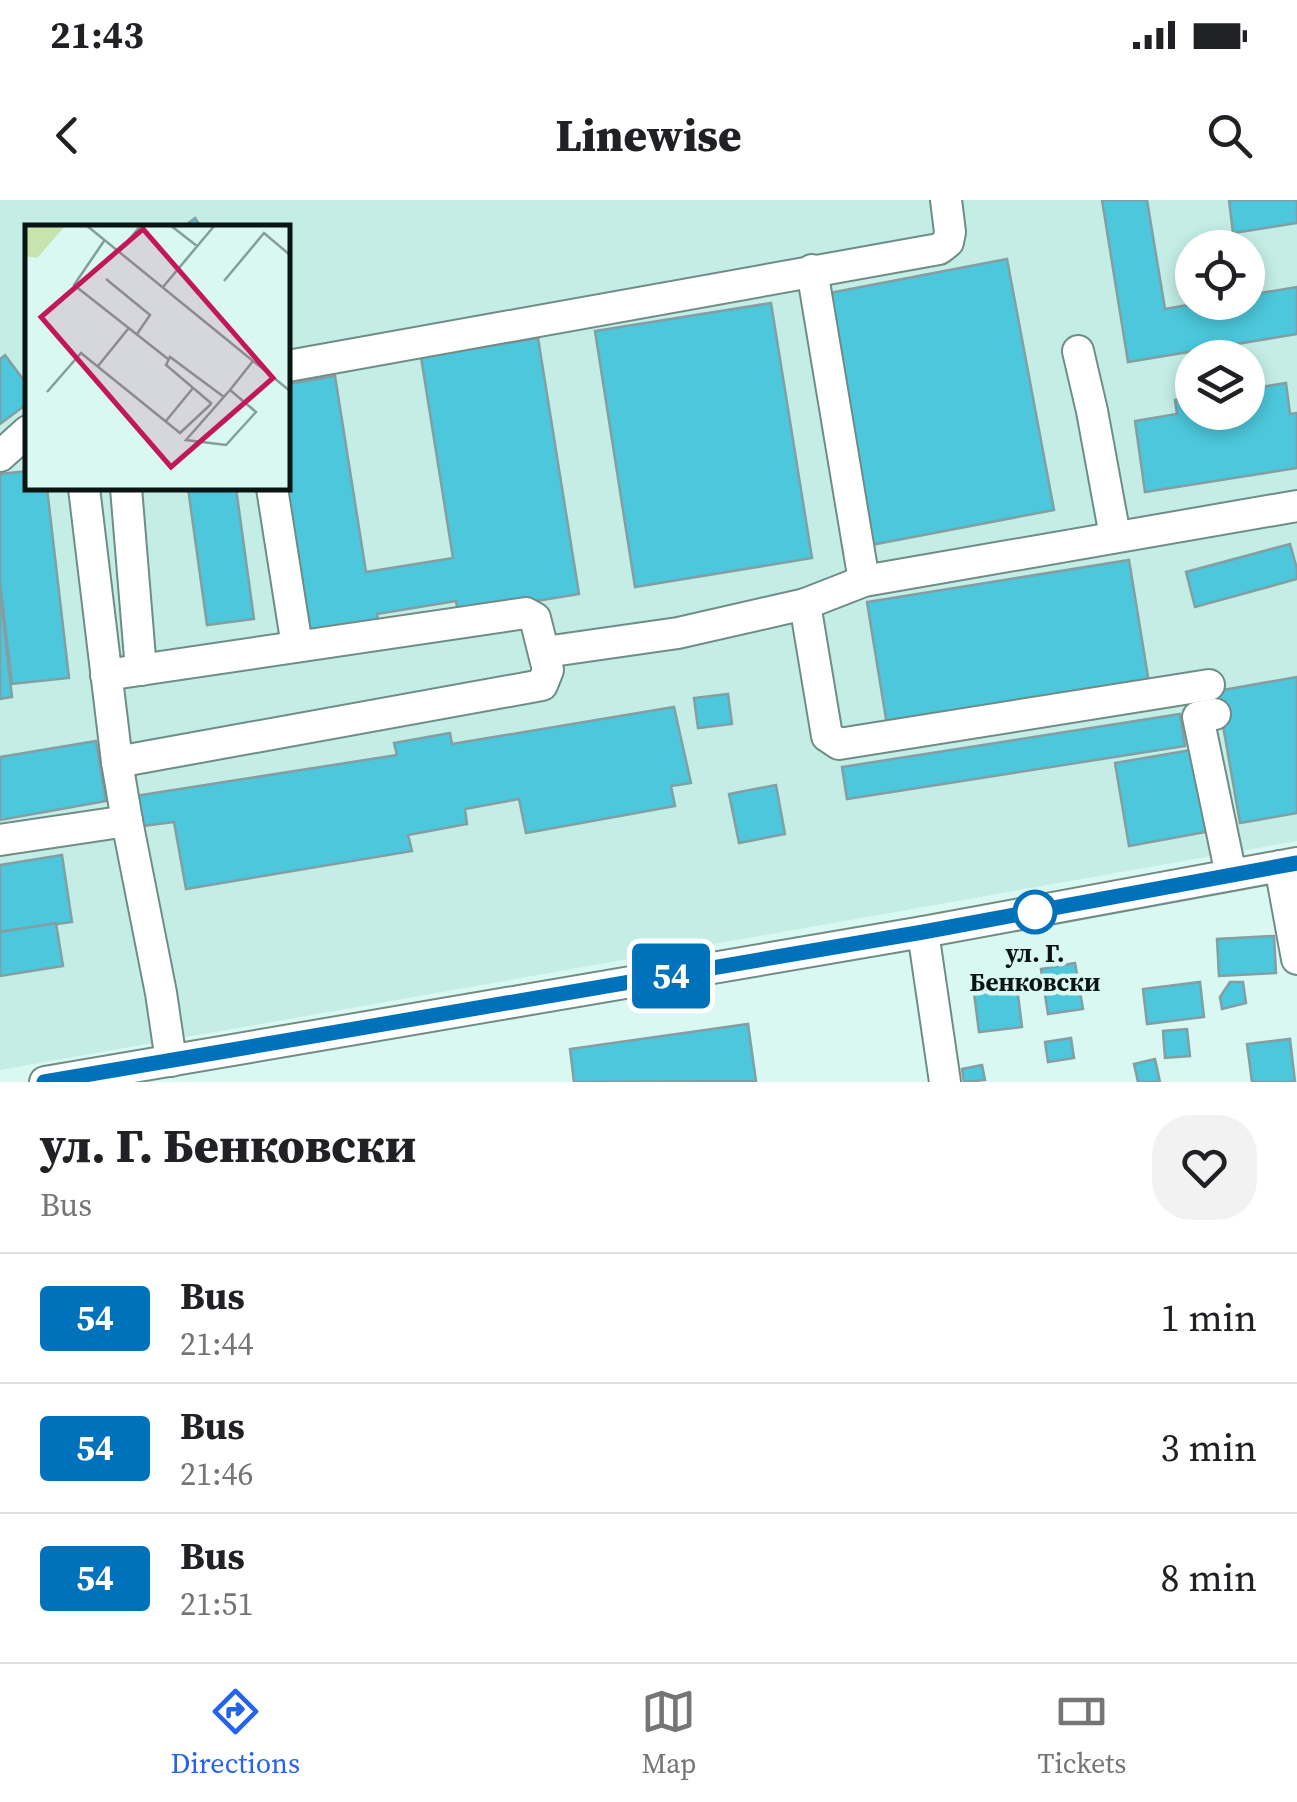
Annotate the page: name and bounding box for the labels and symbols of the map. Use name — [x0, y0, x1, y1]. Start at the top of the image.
inset map — [25, 225, 290, 490]
marker: ул. Г. Бенковски — [1014, 891, 1056, 933]
place label: ул. Г. Бенковски — [970, 936, 1100, 999]
line badge: 54 — [626, 944, 716, 1008]

